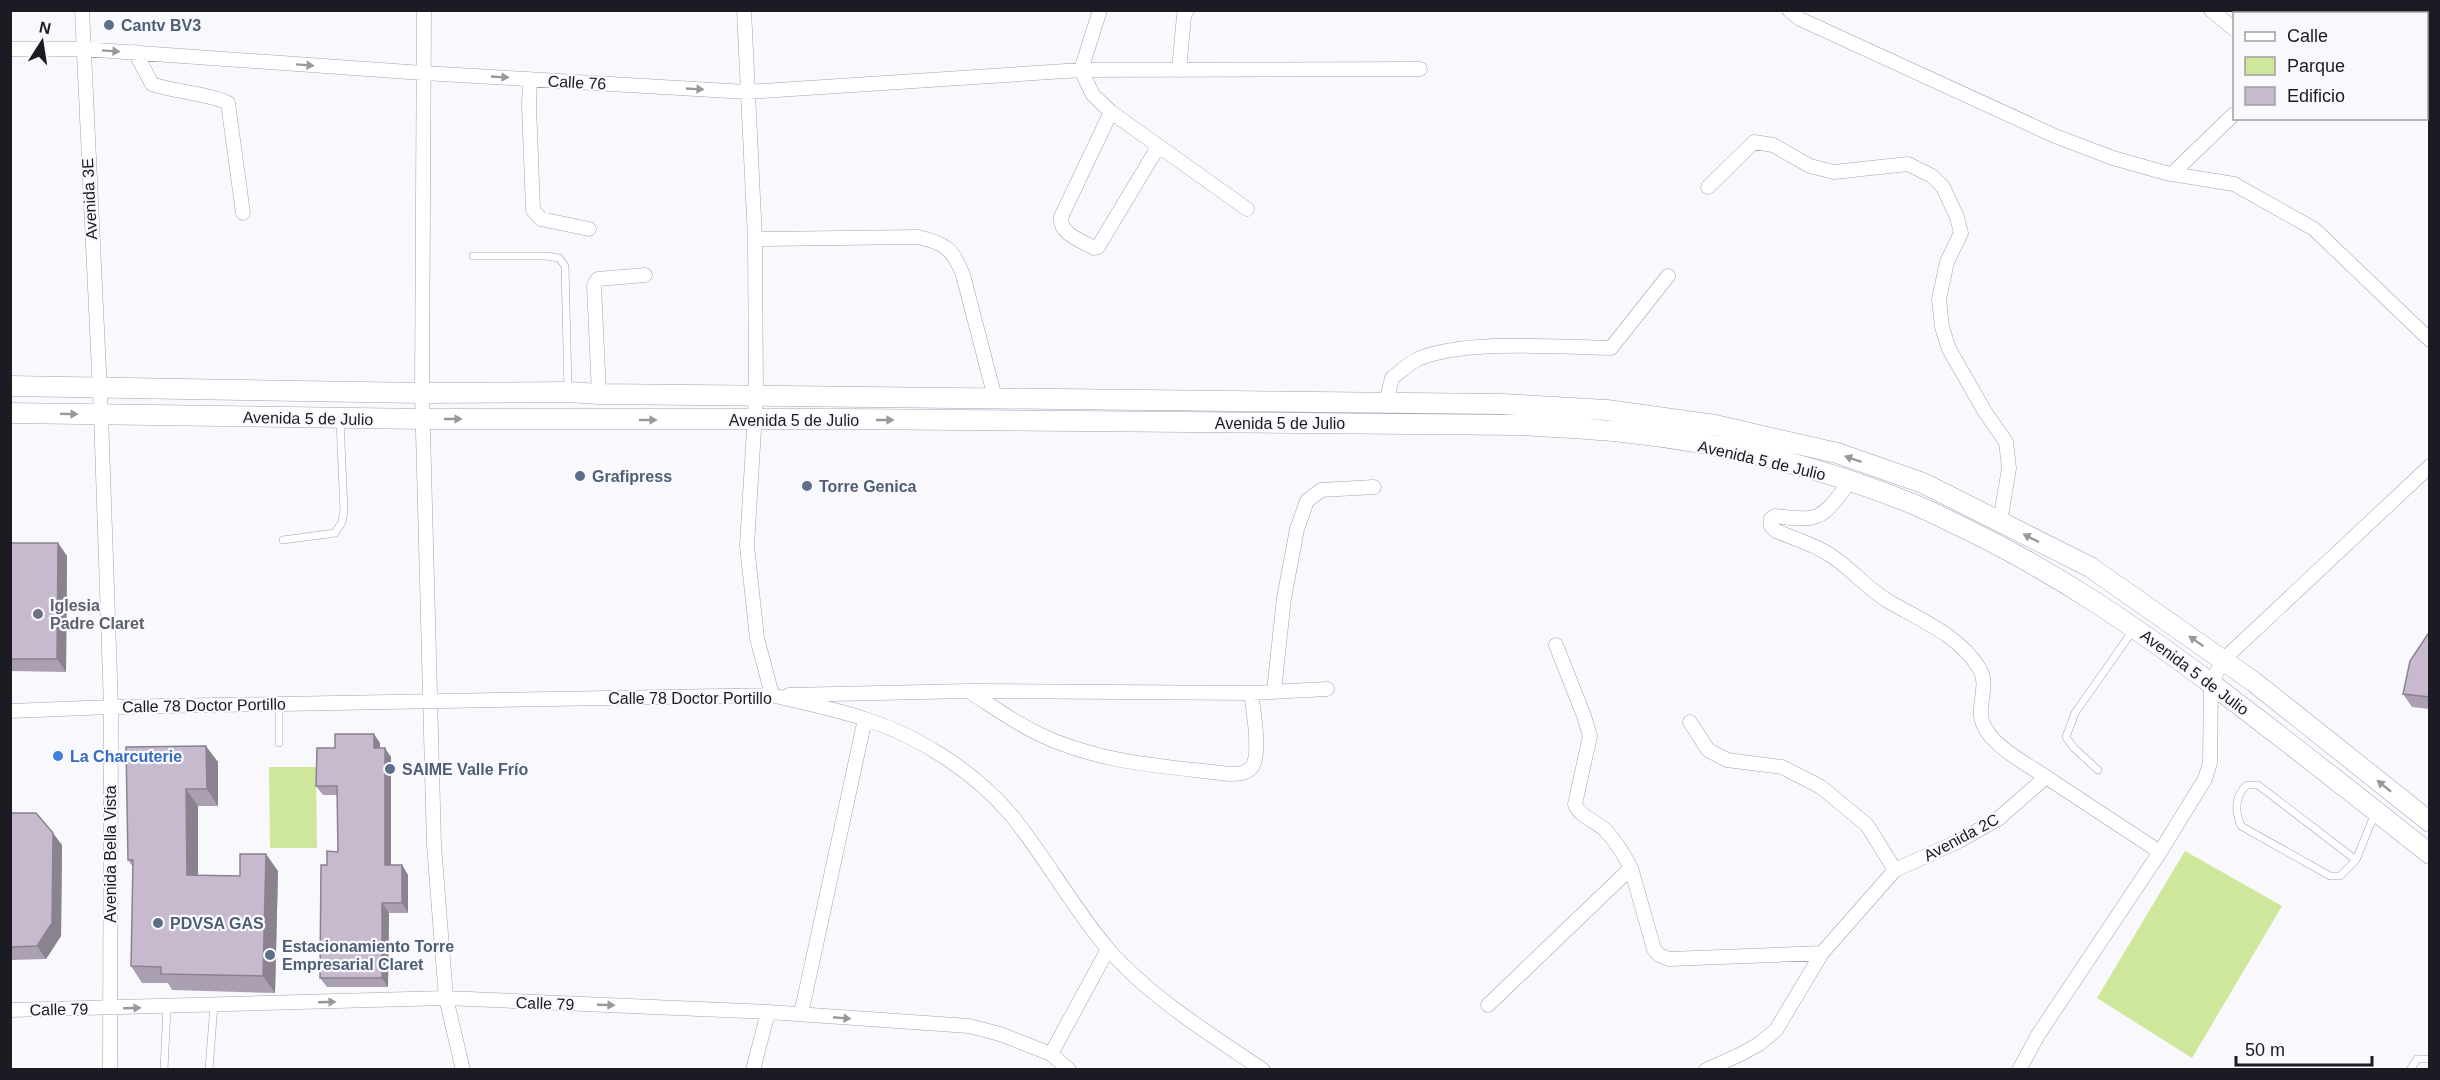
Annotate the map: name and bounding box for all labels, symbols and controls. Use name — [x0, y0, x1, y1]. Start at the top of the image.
north arrow — [12, 12, 72, 72]
legend — [2233, 12, 2428, 120]
place label: Cantv BV3 — [121, 17, 201, 34]
text: N — [38, 18, 52, 37]
marker: Cantv BV3 — [102, 18, 116, 32]
text: Calle — [2287, 26, 2328, 46]
one-way arrow — [101, 46, 120, 55]
text: Parque — [2287, 56, 2345, 76]
one-way arrow — [296, 60, 315, 69]
street label: Calle 76 — [547, 72, 607, 93]
one-way arrow — [491, 73, 510, 82]
one-way arrow — [685, 84, 704, 93]
text: Edificio — [2287, 86, 2345, 106]
street label: Avenida 3E — [79, 158, 100, 240]
one-way arrow — [59, 409, 78, 419]
street label: Avenida 5 de Julio — [243, 409, 373, 428]
street label: Avenida 5 de Julio — [729, 412, 859, 429]
one-way arrow — [443, 414, 462, 424]
one-way arrow — [638, 415, 657, 425]
one-way arrow — [875, 415, 894, 425]
street label: Avenida 5 de Julio — [1215, 415, 1345, 432]
street label: Avenida 5 de Julio — [1696, 438, 1827, 483]
one-way arrow — [1844, 454, 1862, 464]
place label: Grafipress — [592, 468, 672, 485]
marker: Grafipress — [573, 469, 587, 483]
place label: Torre Genica — [819, 478, 917, 495]
marker: Torre Genica — [800, 479, 814, 493]
one-way arrow — [2023, 533, 2040, 543]
place label: Iglesia Padre Claret — [50, 597, 145, 632]
marker: Iglesia Padre Claret — [31, 607, 45, 621]
street label: Avenida 5 de Julio — [2137, 626, 2252, 719]
one-way arrow — [2188, 636, 2204, 647]
street label: Calle 78 Doctor Portillo — [608, 690, 772, 707]
street label: Calle 78 Doctor Portillo — [122, 696, 286, 715]
place label: La Charcuterie — [70, 748, 182, 765]
marker: La Charcuterie — [51, 749, 65, 763]
place label: SAIME Valle Frío — [402, 761, 528, 778]
marker: SAIME Valle Frío — [383, 762, 397, 776]
one-way arrow — [2376, 779, 2392, 792]
street label: Avenida Bella Vista — [102, 785, 119, 923]
street label: Avenida 2C — [1921, 811, 2002, 864]
place label: PDVSA GAS — [170, 915, 264, 932]
marker: PDVSA GAS — [151, 916, 165, 930]
place label: Estacionamiento Torre Empresarial Claret — [282, 938, 454, 973]
marker: Estacionamiento Torre Empresarial Claret — [263, 948, 277, 962]
street label: Calle 79 — [515, 994, 575, 1013]
one-way arrow — [317, 997, 336, 1007]
street label: Calle 79 — [30, 1000, 89, 1019]
one-way arrow — [596, 1000, 615, 1010]
one-way arrow — [122, 1003, 141, 1012]
one-way arrow — [833, 1013, 852, 1023]
scale bar — [2236, 1029, 2372, 1067]
text: 50 m — [2245, 1040, 2285, 1060]

